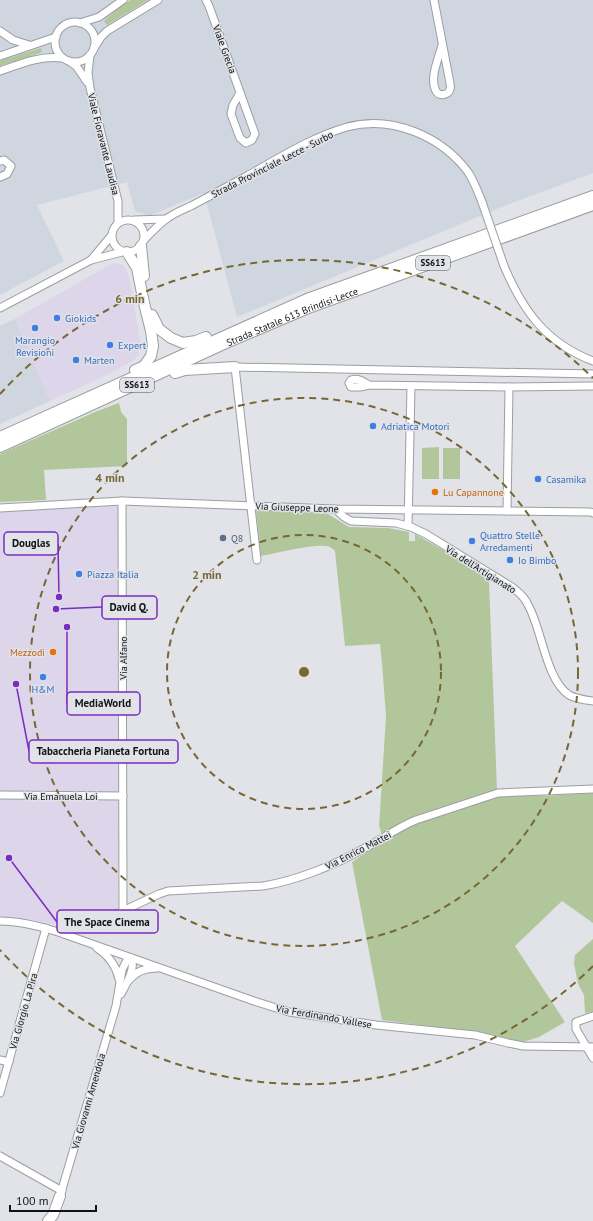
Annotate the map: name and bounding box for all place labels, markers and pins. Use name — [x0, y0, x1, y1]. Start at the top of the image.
place label: Giokids — [65, 312, 96, 325]
marker: Giokids — [52, 313, 62, 323]
marker: Marangio Revisioni — [30, 323, 40, 333]
place label: Marangio Revisioni — [15, 334, 55, 359]
place label: Expert — [118, 339, 147, 352]
marker: Expert — [105, 340, 115, 350]
place label: Marten — [84, 354, 114, 367]
marker: Marten — [71, 355, 81, 365]
place label: Adriatica Motori — [381, 420, 449, 433]
marker: Adriatica Motori — [368, 421, 378, 431]
place label: Casamika — [546, 473, 586, 486]
marker: Casamika — [533, 474, 543, 484]
place label: Lu Capannone — [443, 486, 504, 499]
marker: Lu Capannone — [430, 487, 440, 497]
place label: Quattro Stelle Arredamenti — [480, 529, 540, 554]
callout: Douglas — [4, 532, 58, 555]
place label: Q8 — [231, 532, 243, 545]
marker: Q8 — [218, 533, 228, 543]
marker: Quattro Stelle Arredamenti — [467, 536, 477, 546]
place label: Io Bimbo — [518, 554, 556, 567]
marker: Io Bimbo — [505, 555, 515, 565]
place label: Piazza Italia — [87, 568, 139, 581]
marker: Piazza Italia — [74, 569, 84, 579]
callout: David Q. — [102, 596, 157, 619]
place label: Mezzodì — [10, 646, 45, 659]
marker: Mezzodì — [48, 647, 58, 657]
centre of rings — [297, 665, 311, 679]
marker: H&M — [38, 672, 48, 682]
place label: H&M — [32, 683, 54, 696]
callout: MediaWorld — [67, 692, 140, 715]
callout: Tabaccheria Pianeta Fortuna — [29, 740, 178, 763]
callout: The Space Cinema — [57, 910, 158, 933]

